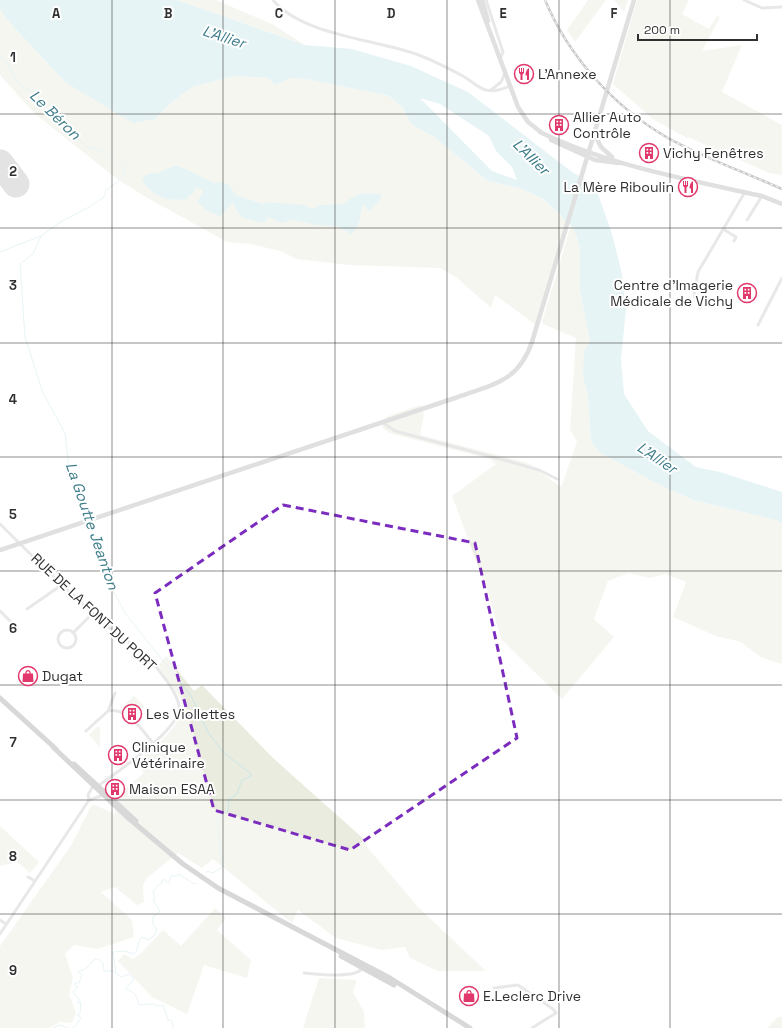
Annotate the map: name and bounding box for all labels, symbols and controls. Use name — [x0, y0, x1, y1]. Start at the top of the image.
text: A — [52, 5, 61, 22]
text: B — [164, 5, 173, 22]
text: C — [275, 5, 283, 22]
text: D — [387, 5, 396, 22]
text: E — [499, 5, 507, 22]
text: F — [611, 5, 618, 22]
scale bar — [638, 16, 757, 42]
water label: L'Allier — [200, 21, 249, 53]
text: 200 m — [644, 22, 680, 38]
text: 1 — [10, 49, 16, 66]
restaurant icon: L'Annexe — [513, 63, 535, 85]
place label: L'Annexe — [538, 65, 596, 83]
water label: Le Béron — [26, 86, 85, 144]
place label: Allier Auto Contrôle — [573, 108, 641, 142]
building icon: Allier Auto Contrôle — [548, 114, 570, 136]
water label: L'Allier — [509, 134, 555, 180]
building icon: Vichy Fenêtres — [638, 142, 660, 164]
place label: Vichy Fenêtres — [663, 144, 764, 162]
text: 2 — [9, 163, 17, 180]
restaurant icon: La Mère Riboulin — [677, 176, 699, 198]
place label: La Mère Riboulin — [563, 178, 674, 196]
place label: Centre d'Imagerie Médicale de Vichy — [610, 276, 733, 310]
text: 3 — [9, 277, 17, 294]
building icon: Centre d'Imagerie Médicale de Vichy — [736, 282, 758, 304]
text: 4 — [9, 391, 17, 408]
water label: L'Allier — [634, 437, 682, 479]
water label: La Goutte Jeanton — [62, 460, 123, 593]
text: 5 — [9, 506, 17, 523]
street label: RUE DE LA FONT DU PORT — [28, 549, 160, 675]
text: 6 — [9, 620, 17, 637]
shop icon: Dugat — [17, 665, 39, 687]
place label: Dugat — [42, 667, 83, 685]
building icon: Les Viollettes — [121, 703, 143, 725]
place label: Les Viollettes — [146, 705, 235, 723]
text: 7 — [9, 734, 17, 751]
place label: Clinique Vétérinaire — [132, 738, 205, 772]
building icon: Clinique Vétérinaire — [107, 744, 129, 766]
building icon: Maison ESAA — [104, 778, 126, 800]
place label: Maison ESAA — [129, 780, 215, 798]
text: 8 — [9, 848, 17, 865]
text: 9 — [9, 962, 17, 979]
shop icon: E.Leclerc Drive — [458, 985, 480, 1007]
place label: E.Leclerc Drive — [483, 987, 581, 1005]

